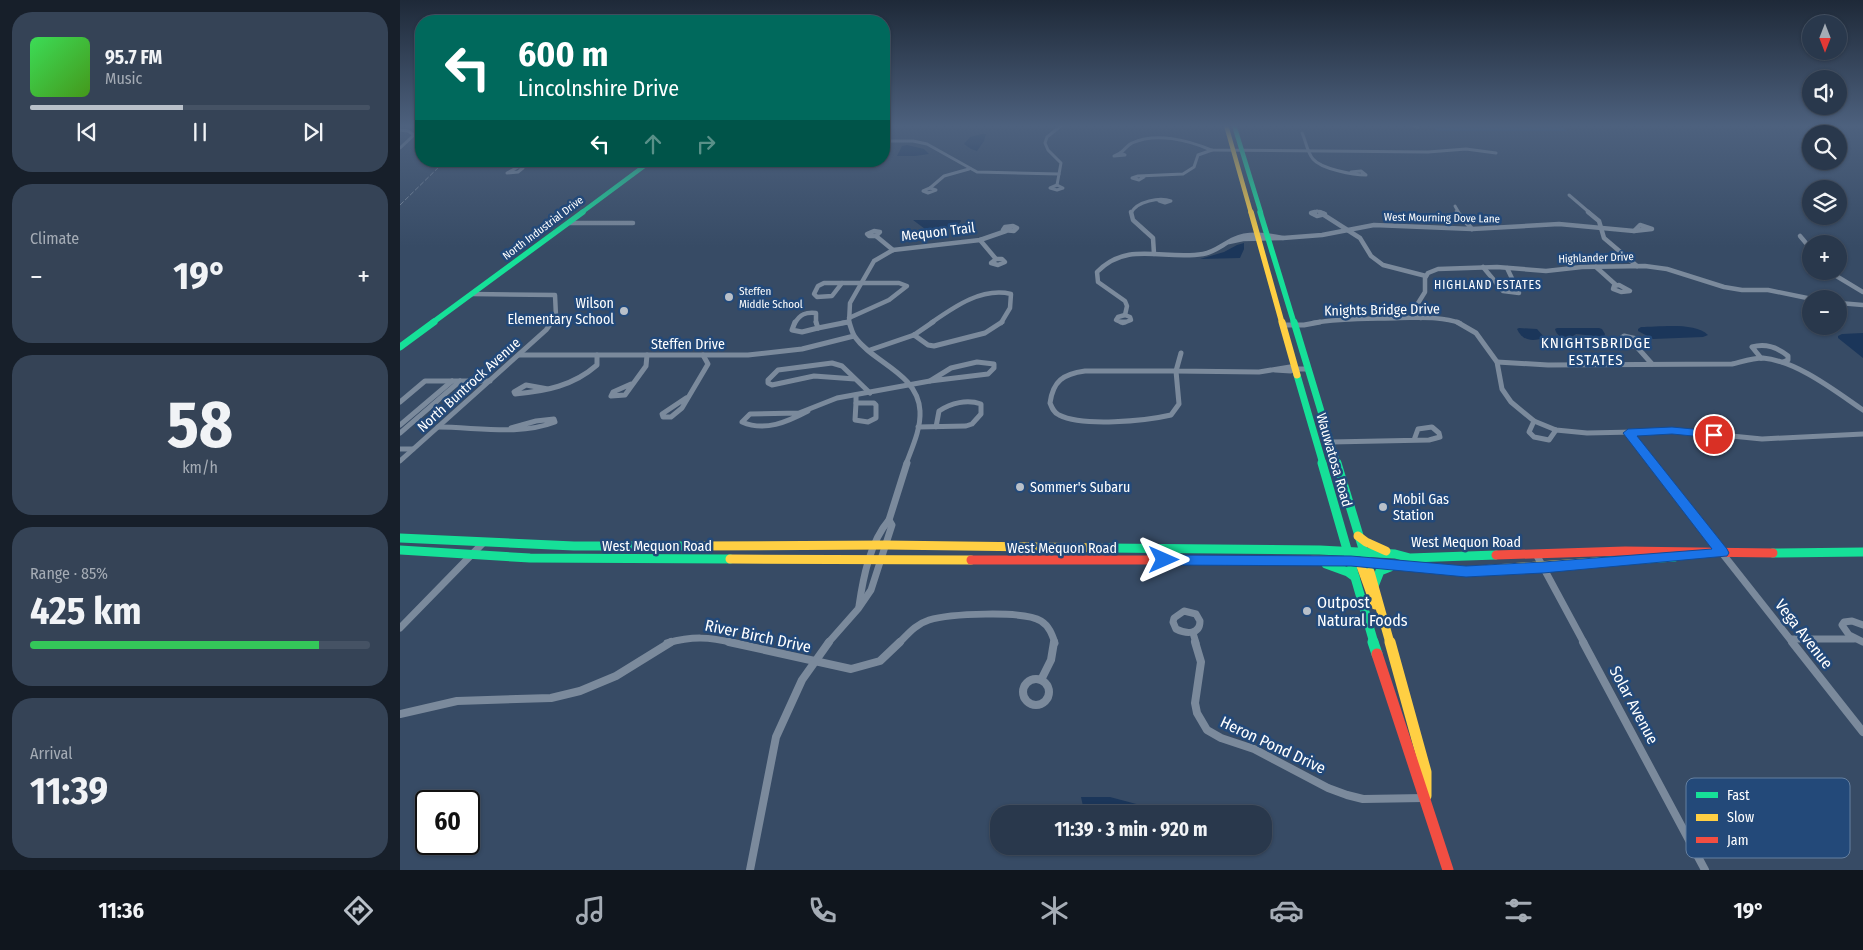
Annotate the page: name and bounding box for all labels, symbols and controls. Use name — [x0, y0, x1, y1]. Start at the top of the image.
north arrow — [1802, 15, 1848, 60]
map controls — [1802, 15, 1847, 335]
text: 600 m — [518, 33, 609, 75]
icon: left — [435, 35, 500, 100]
text: 95.7 FM — [105, 46, 162, 69]
text: Music — [105, 69, 142, 88]
button: sound — [1802, 70, 1847, 115]
text: Lincolnshire Drive — [518, 75, 679, 102]
icon: previous — [73, 118, 101, 146]
icon: pause — [186, 118, 214, 146]
icon: next — [299, 118, 327, 146]
button: search — [1802, 125, 1847, 170]
icon: left — [586, 130, 614, 158]
icon: ahead — [639, 130, 667, 158]
icon: right — [692, 130, 720, 158]
button: layers — [1802, 180, 1847, 225]
street label: North Industrial Drive — [500, 193, 586, 263]
street label: West Mourning Dove Lane — [1384, 210, 1500, 226]
street label: Mequon Trail — [900, 219, 976, 245]
text: Climate — [30, 229, 79, 248]
button: + — [1802, 235, 1847, 280]
street label: Highlander Drive — [1558, 250, 1634, 266]
text: 19° — [173, 253, 227, 299]
text: − — [30, 260, 43, 293]
text: + — [357, 260, 370, 293]
district label: HIGHLAND ESTATES — [1434, 278, 1542, 292]
place label: Steffen Middle School — [739, 285, 803, 311]
button: − — [1802, 290, 1847, 335]
marker: Steffen Middle School — [723, 291, 735, 303]
place label: Wilson Elementary School — [507, 295, 614, 328]
street label: Knights Bridge Drive — [1324, 300, 1440, 320]
marker: Wilson Elementary School — [618, 305, 630, 317]
street label: North Buntrock Avenue — [414, 334, 524, 436]
district label: KNIGHTSBRIDGE ESTATES — [1541, 334, 1651, 369]
street label: Steffen Drive — [651, 336, 725, 353]
text: 58 — [167, 386, 233, 464]
street label: Wauwatosa Road — [1312, 411, 1356, 509]
pin — [1693, 414, 1735, 456]
icon: arrive — [1700, 421, 1728, 449]
text: km/h — [182, 458, 218, 477]
place label: Sommer's Subaru — [1030, 479, 1130, 496]
marker: Sommer's Subaru — [1014, 481, 1026, 493]
place label: Mobil Gas Station — [1393, 491, 1449, 524]
marker: Mobil Gas Station — [1377, 501, 1389, 513]
position arrow — [1137, 533, 1189, 585]
street label: West Mequon Road — [1411, 534, 1521, 551]
street label: West Mequon Road — [602, 538, 712, 555]
street label: West Mequon Road — [1007, 540, 1117, 557]
text: Range · 85% — [30, 564, 108, 583]
text: 425 km — [30, 588, 142, 634]
place label: Outpost Natural Foods — [1317, 593, 1408, 630]
street label: Vega Avenue — [1771, 596, 1837, 672]
marker: Outpost Natural Foods — [1301, 605, 1313, 617]
street label: River Birch Drive — [703, 615, 813, 657]
street label: Solar Avenue — [1605, 663, 1663, 747]
street label: Heron Pond Drive — [1217, 712, 1329, 778]
text: Arrival — [30, 744, 72, 763]
text: 11:39 — [30, 768, 108, 814]
legend — [1686, 778, 1850, 858]
text: Fast — [1727, 787, 1750, 804]
speed limit sign: 60 — [415, 790, 480, 855]
text: Slow — [1727, 809, 1754, 826]
text: 11:39 · 3 min · 920 m — [1054, 818, 1208, 841]
text: Jam — [1727, 832, 1748, 849]
icon: directions — [341, 893, 376, 928]
icon: music — [573, 893, 608, 928]
icon: phone — [805, 893, 840, 928]
icon: climate — [1037, 893, 1072, 928]
icon: car — [1269, 893, 1304, 928]
icon: filters — [1501, 893, 1536, 928]
text: 11:36 — [99, 897, 144, 924]
text: 19° — [1733, 897, 1764, 924]

